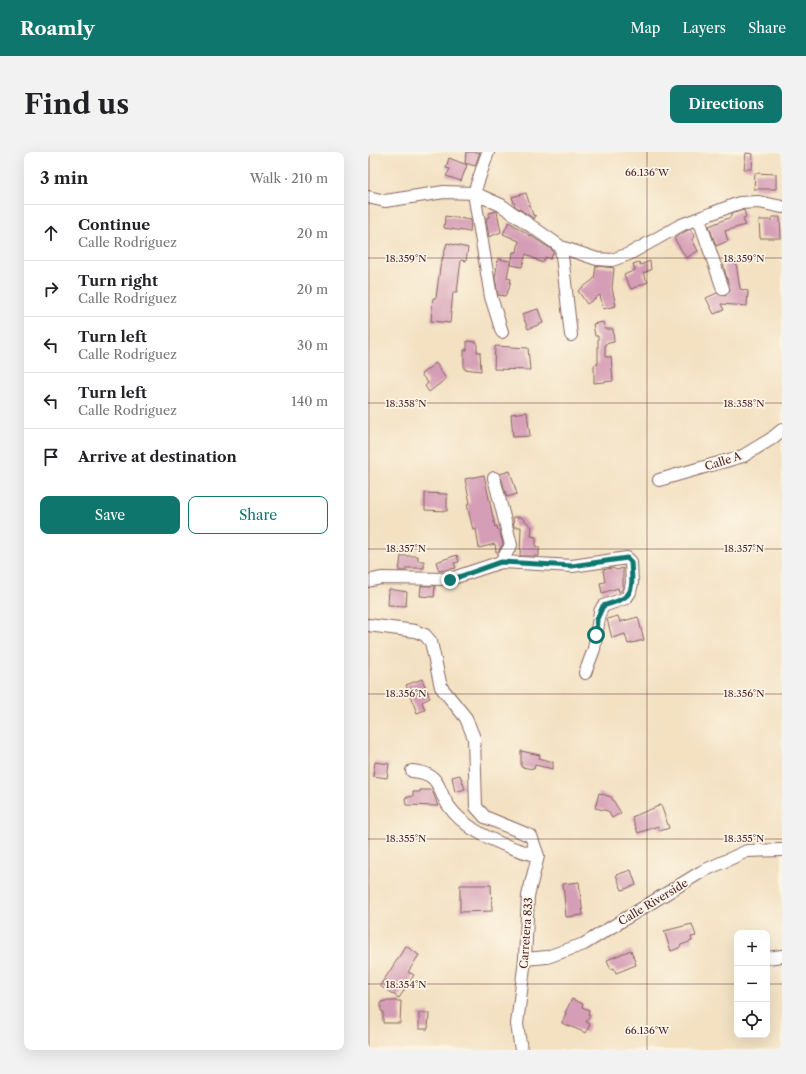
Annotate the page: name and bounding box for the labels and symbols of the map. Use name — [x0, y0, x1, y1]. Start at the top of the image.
text: 66.136°W — [625, 166, 670, 179]
text: 18.359°N — [385, 252, 427, 265]
text: 18.359°N — [723, 252, 765, 265]
text: 18.358°N — [385, 397, 427, 410]
text: 18.358°N — [723, 397, 765, 410]
street label: Calle A — [703, 448, 744, 473]
text: 18.357°N — [386, 542, 426, 555]
text: 18.357°N — [724, 542, 764, 555]
route end — [441, 571, 459, 589]
route start — [587, 626, 605, 644]
text: 18.356°N — [386, 687, 426, 700]
text: 18.356°N — [724, 687, 764, 700]
text: 18.355°N — [386, 832, 426, 845]
text: 18.355°N — [724, 832, 764, 845]
street label: Calle Riverside — [616, 876, 690, 928]
street label: Carretera 833 — [517, 897, 535, 969]
text: 18.354°N — [386, 978, 426, 991]
text: 66.136°W — [625, 1024, 670, 1037]

